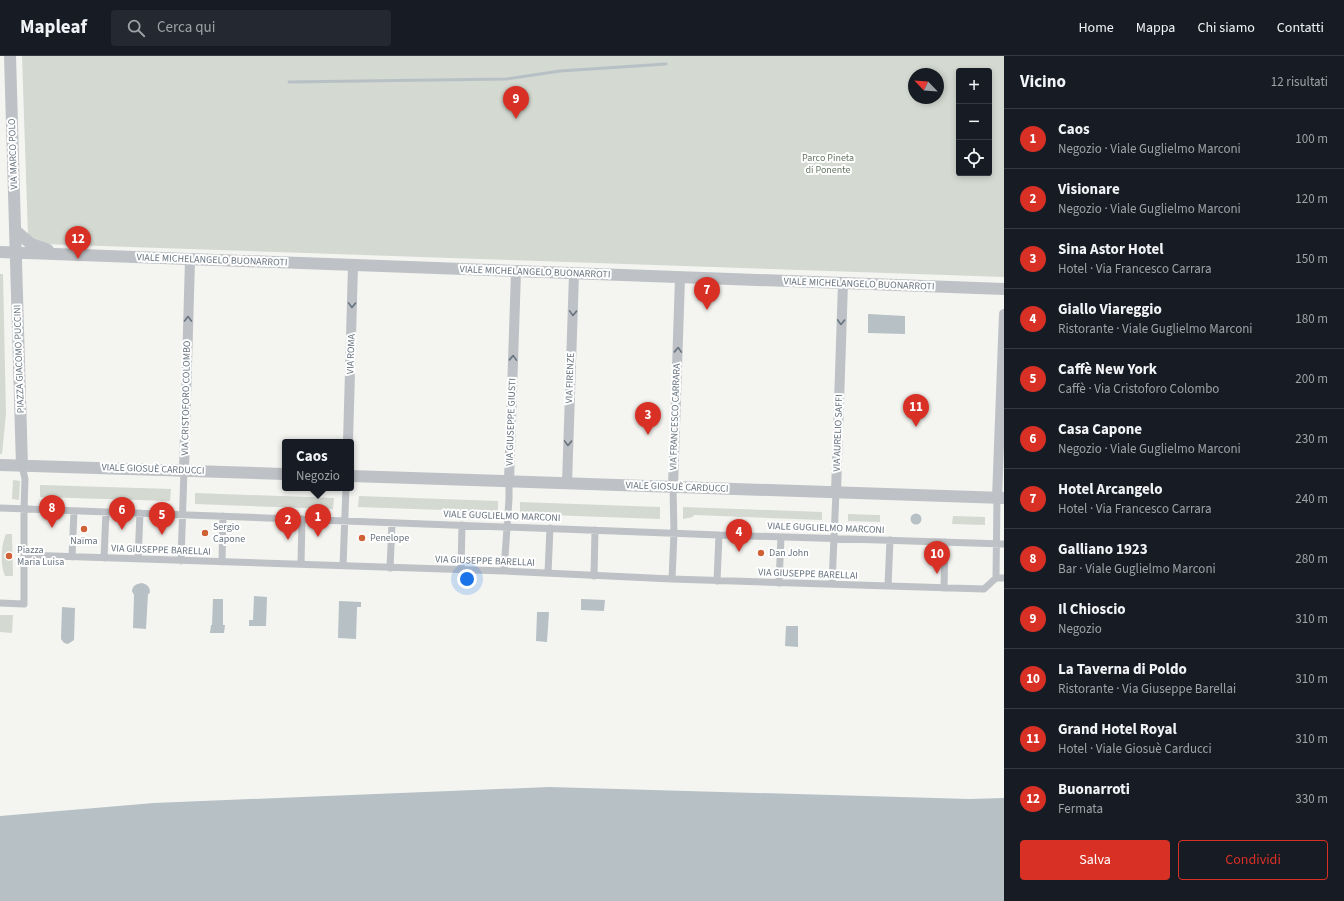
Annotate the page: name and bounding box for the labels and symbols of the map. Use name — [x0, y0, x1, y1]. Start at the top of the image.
north arrow — [908, 68, 944, 104]
pin: 9 — [503, 86, 529, 119]
street label: VIA MARCO POLO — [5, 118, 21, 190]
park label: Parco Pineta di Ponente — [802, 151, 854, 177]
pin: 12 — [65, 226, 91, 259]
street label: VIALE MICHELANGELO BUONARROTI — [136, 250, 288, 270]
street label: VIALE MICHELANGELO BUONARROTI — [459, 262, 611, 282]
street label: VIALE MICHELANGELO BUONARROTI — [783, 274, 935, 294]
pin: 7 — [694, 277, 720, 310]
one-way arrow — [348, 302, 356, 308]
street label: PIAZZA GIACOMO PUCCINI — [10, 304, 28, 414]
one-way arrow — [568, 310, 577, 316]
one-way arrow — [184, 316, 192, 322]
one-way arrow — [837, 319, 846, 325]
street label: VIA ROMA — [343, 333, 359, 374]
street label: VIA CRISTOFORO COLOMBO — [178, 340, 194, 456]
one-way arrow — [673, 347, 682, 353]
street label: VIA FIRENZE — [562, 352, 578, 404]
one-way arrow — [509, 355, 518, 361]
street label: VIA FRANCESCO CARRARA — [666, 363, 684, 471]
street label: VIA GIUSEPPE GIUSTI — [502, 378, 520, 466]
street label: VIA AURELIO SAFFI — [830, 394, 846, 472]
pin: 11 — [903, 394, 929, 427]
pin: 3 — [635, 402, 661, 435]
one-way arrow — [564, 440, 572, 446]
street label: VIALE GIOSUÈ CARDUCCI — [101, 460, 205, 478]
street label: VIALE GIOSUÈ CARDUCCI — [625, 478, 729, 496]
pin: 8 — [39, 495, 65, 528]
pin: 6 — [109, 497, 135, 530]
pin: 5 — [149, 502, 175, 535]
pin: 1 — [305, 504, 331, 537]
pin: 2 — [275, 507, 301, 540]
street label: VIALE GUGLIELMO MARCONI — [443, 507, 561, 525]
pin: 4 — [726, 519, 752, 552]
street label: VIALE GUGLIELMO MARCONI — [767, 519, 885, 537]
place label: Sergio Capone — [213, 520, 245, 546]
marker: Naïma — [79, 524, 89, 534]
marker: Sergio Capone — [200, 528, 210, 538]
place label: Penelope — [370, 531, 409, 545]
marker: Penelope — [357, 533, 367, 543]
place label: Naïma — [70, 534, 98, 548]
street label: VIA GIUSEPPE BARELLAI — [111, 541, 211, 559]
pin: 10 — [924, 541, 950, 574]
place label: Piazza Maria Luisa — [17, 543, 64, 569]
place label: Dan John — [769, 546, 809, 560]
marker: Dan John — [756, 548, 766, 558]
marker: Piazza Maria Luisa — [4, 551, 14, 561]
street label: VIA GIUSEPPE BARELLAI — [435, 552, 535, 570]
street label: VIA GIUSEPPE BARELLAI — [758, 565, 858, 583]
your location — [457, 569, 477, 589]

